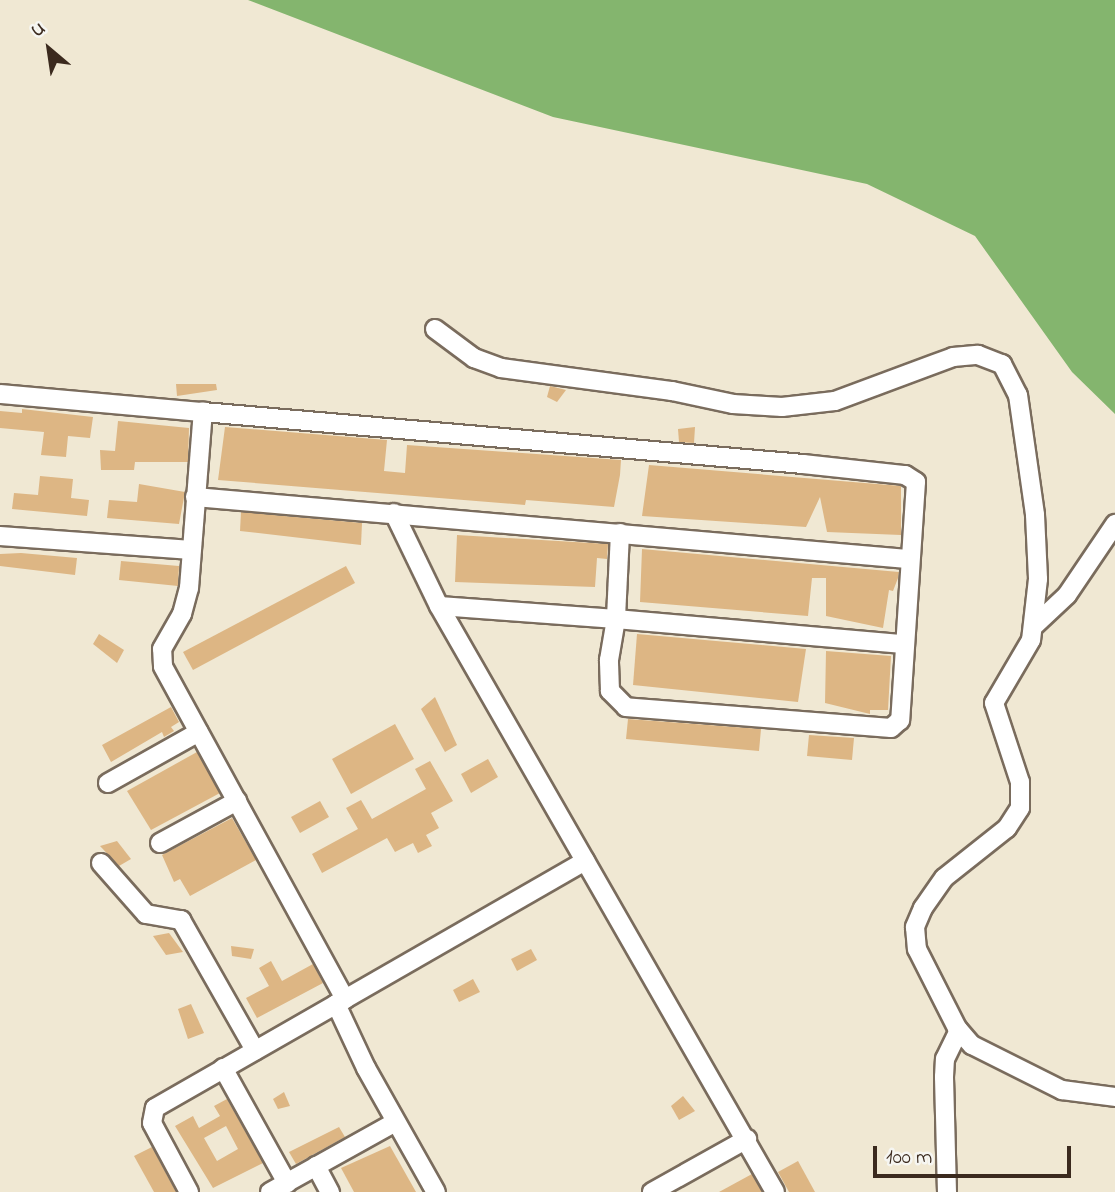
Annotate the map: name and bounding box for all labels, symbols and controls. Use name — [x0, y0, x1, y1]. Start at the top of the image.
north arrow — [14, 14, 84, 84]
text: U — [27, 15, 50, 45]
scale bar — [877, 1132, 1075, 1176]
text: 100 m — [886, 1143, 932, 1173]

